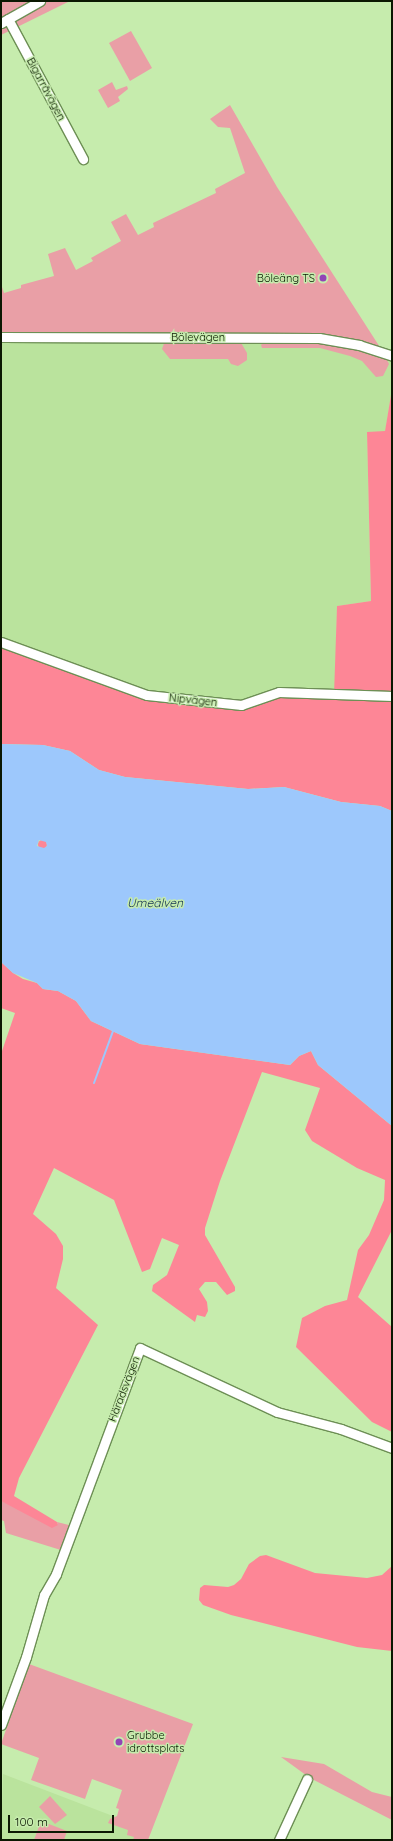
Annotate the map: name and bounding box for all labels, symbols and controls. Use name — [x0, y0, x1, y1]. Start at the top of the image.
street label: Bigarråvägen — [24, 55, 68, 123]
place label: Böleäng TS — [257, 271, 315, 285]
marker: Böleäng TS — [318, 273, 328, 283]
street label: Bölevägen — [171, 330, 225, 344]
street label: Nipvägen — [168, 691, 218, 709]
water label: Umeälven — [127, 896, 183, 910]
street label: Häradsvägen — [105, 1354, 143, 1424]
place label: Grubbe idrottsplats — [127, 1729, 184, 1755]
marker: Grubbe idrottsplats — [114, 1737, 124, 1747]
scale bar — [10, 1807, 116, 1833]
text: 100 m — [15, 1814, 48, 1829]

